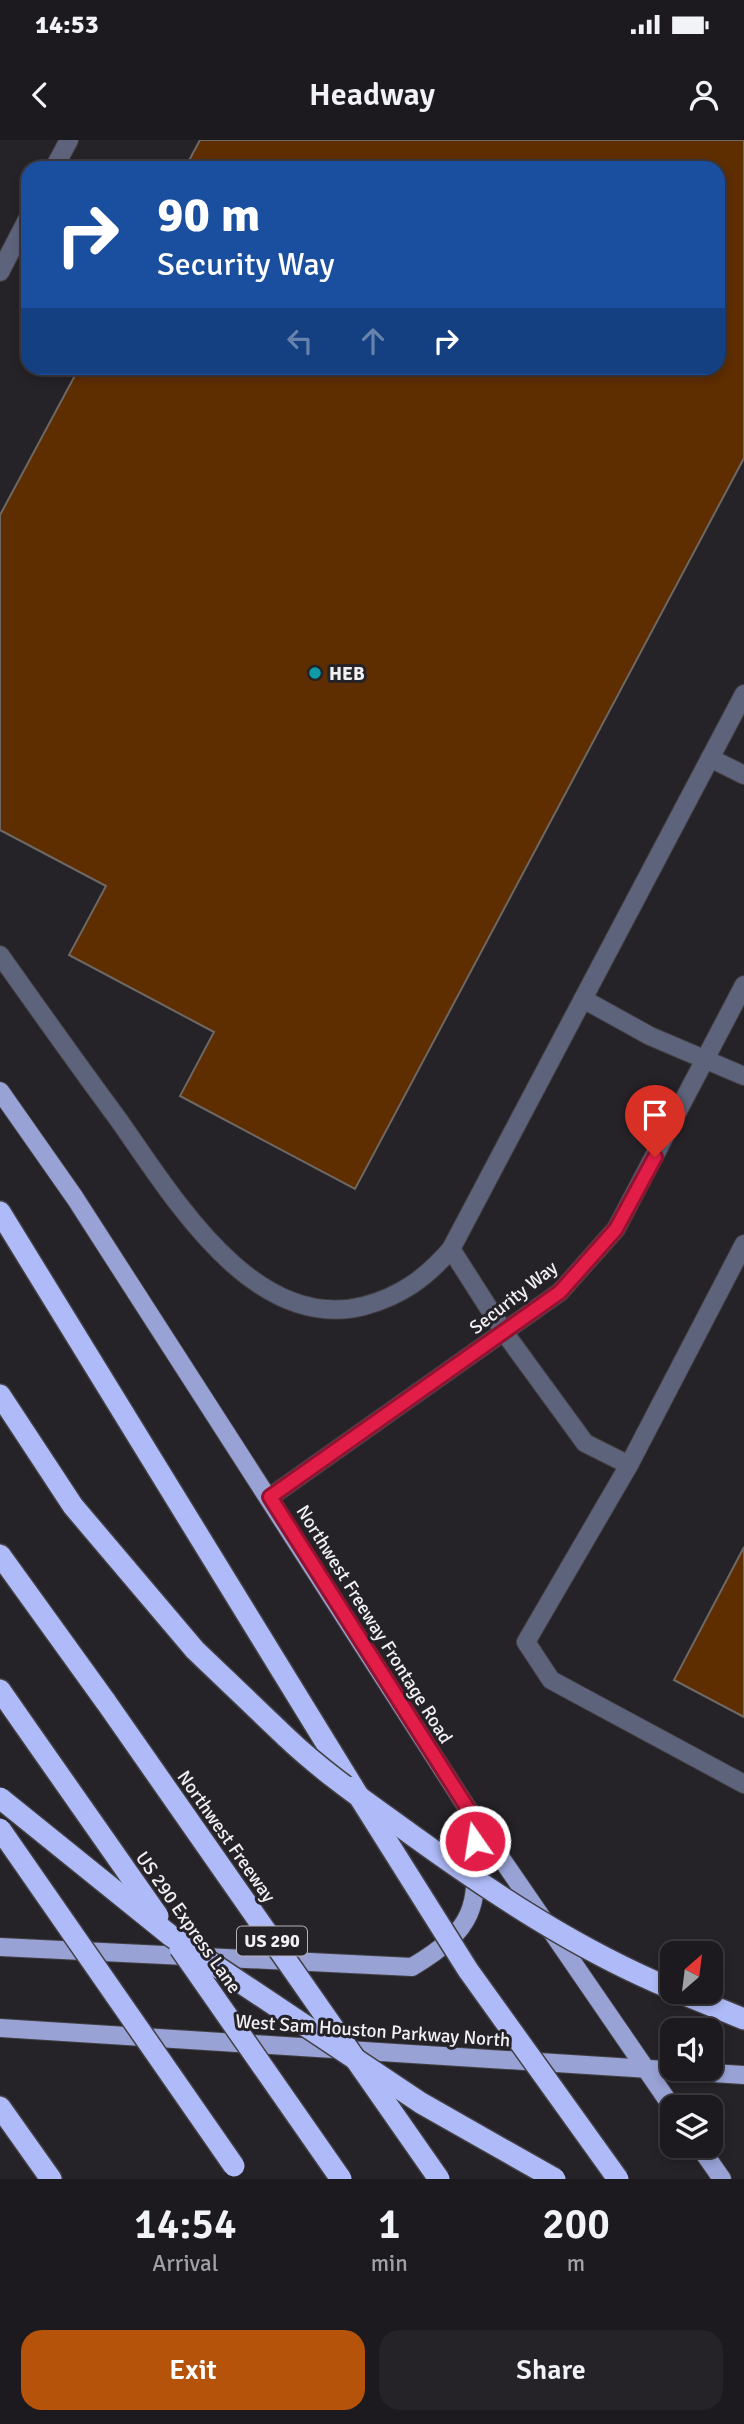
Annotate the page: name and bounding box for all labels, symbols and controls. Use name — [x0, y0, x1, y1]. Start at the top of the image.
text: 14:53 — [35, 9, 99, 41]
text: Headway — [309, 75, 435, 114]
icon: back — [21, 76, 59, 114]
icon: person — [685, 76, 723, 114]
text: 90 m — [157, 185, 260, 245]
icon: right — [42, 189, 133, 280]
text: Security Way — [157, 245, 334, 284]
icon: left — [281, 322, 319, 360]
icon: ahead — [354, 322, 392, 360]
icon: right — [427, 322, 465, 360]
place label: HEB — [329, 662, 365, 686]
marker: HEB — [307, 665, 323, 681]
pin — [625, 1085, 685, 1157]
icon: arrive — [636, 1096, 674, 1134]
street label: Security Way — [465, 1256, 563, 1340]
street label: Northwest Freeway Frontage Road — [291, 1501, 458, 1748]
street label: Northwest Freeway — [172, 1766, 281, 1907]
position arrow — [438, 1804, 512, 1878]
street label: US 290 Express Lane — [130, 1847, 246, 1998]
road number: US 290 — [237, 1926, 307, 1955]
north arrow — [660, 1941, 723, 2004]
map controls — [660, 1941, 723, 2158]
street label: West Sam Houston Parkway North — [235, 2009, 511, 2053]
button: sound — [660, 2018, 723, 2081]
button: layers — [660, 2095, 723, 2158]
text: 14:54 — [134, 2199, 237, 2250]
text: 1 — [378, 2199, 401, 2250]
text: 200 — [542, 2199, 610, 2250]
text: Arrival — [152, 2249, 218, 2278]
text: min — [371, 2249, 408, 2278]
text: m — [567, 2249, 585, 2278]
button: Exit — [21, 2330, 365, 2410]
button: Share — [379, 2330, 723, 2410]

